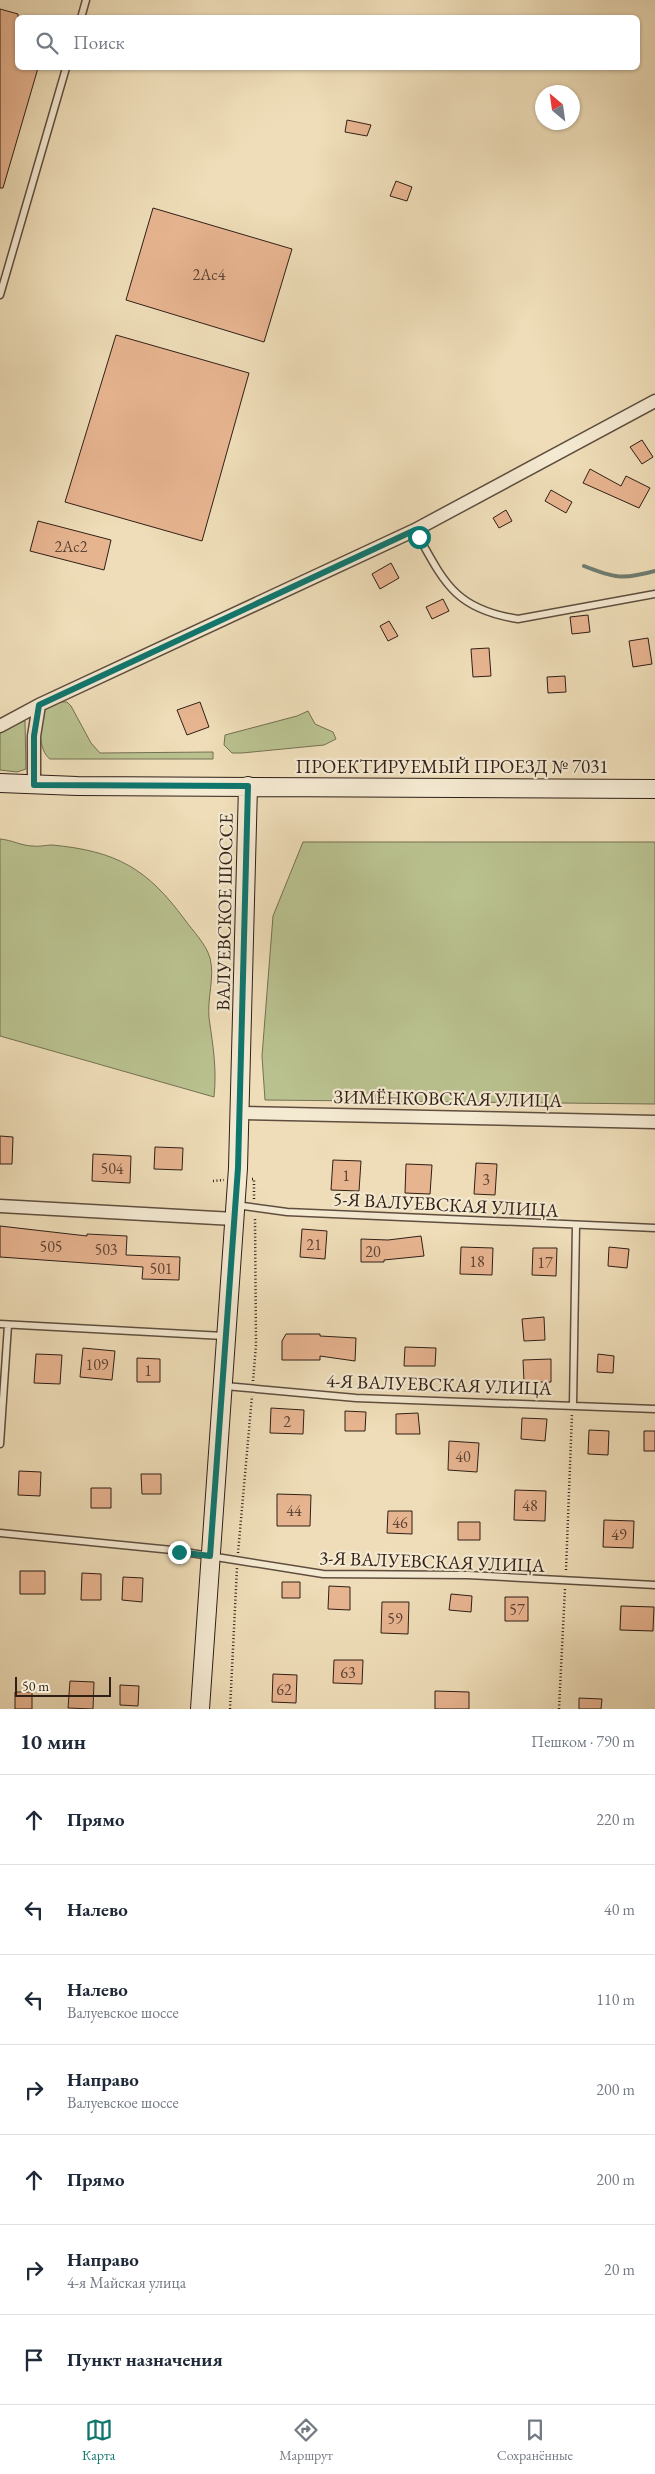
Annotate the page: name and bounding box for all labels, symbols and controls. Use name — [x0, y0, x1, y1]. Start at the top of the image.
search box — [15, 15, 640, 70]
icon: search — [33, 29, 61, 57]
text: Поиск — [73, 30, 125, 55]
north arrow — [535, 85, 580, 130]
house number: 2Ас4 — [193, 264, 226, 285]
route start — [408, 526, 431, 549]
house number: 2Ас2 — [55, 536, 88, 557]
street label: ПРОЕКТИРУЕМЫЙ ПРОЕЗД № 7031 — [296, 754, 608, 779]
street label: ВАЛУЕВСКОЕ ШОССЕ — [210, 813, 239, 1011]
street label: ЗИМЁНКОВСКАЯ УЛИЦА — [333, 1084, 563, 1113]
house number: 504 — [100, 1158, 124, 1179]
house number: 1 — [342, 1165, 350, 1186]
house number: 3 — [482, 1169, 490, 1190]
street label: 5-Я ВАЛУЕВСКАЯ УЛИЦА — [333, 1186, 560, 1223]
house number: 21 — [306, 1234, 322, 1255]
house number: 505 — [39, 1236, 63, 1257]
house number: 503 — [94, 1239, 118, 1260]
house number: 20 — [365, 1241, 381, 1262]
house number: 18 — [469, 1251, 485, 1272]
house number: 17 — [537, 1252, 553, 1273]
house number: 501 — [149, 1258, 173, 1279]
house number: 109 — [85, 1354, 109, 1375]
house number: 1 — [144, 1360, 152, 1381]
street label: 4-Я ВАЛУЕВСКАЯ УЛИЦА — [326, 1368, 553, 1401]
house number: 2 — [283, 1411, 291, 1432]
house number: 40 — [455, 1446, 471, 1467]
house number: 48 — [522, 1495, 538, 1516]
house number: 44 — [286, 1500, 302, 1521]
house number: 46 — [392, 1512, 408, 1533]
house number: 49 — [611, 1524, 627, 1545]
route end — [168, 1541, 191, 1564]
street label: 3-Я ВАЛУЕВСКАЯ УЛИЦА — [319, 1545, 546, 1578]
house number: 57 — [509, 1599, 525, 1620]
house number: 59 — [387, 1608, 403, 1629]
house number: 63 — [340, 1662, 356, 1683]
scale bar — [15, 1674, 111, 1697]
text: 50 m — [22, 1677, 49, 1695]
house number: 62 — [276, 1679, 292, 1700]
text: 10 мин — [20, 1728, 86, 1755]
text: Пешком · 790 m — [531, 1731, 635, 1752]
icon: ahead — [20, 1806, 48, 1834]
text: Прямо — [67, 1807, 125, 1832]
text: 220 m — [596, 1809, 635, 1830]
icon: left — [20, 1896, 48, 1924]
text: Налево — [67, 1897, 128, 1922]
text: 40 m — [604, 1899, 635, 1920]
text: Налево — [67, 1977, 128, 2002]
icon: left — [20, 1986, 48, 2014]
text: 110 m — [596, 1989, 635, 2010]
text: Валуевское шоссе — [67, 2002, 179, 2023]
text: Направо — [67, 2067, 139, 2092]
icon: right — [20, 2076, 48, 2104]
text: 200 m — [596, 2079, 635, 2100]
text: Валуевское шоссе — [67, 2092, 179, 2113]
icon: ahead — [20, 2166, 48, 2194]
text: Прямо — [67, 2167, 125, 2192]
text: 200 m — [596, 2169, 635, 2190]
text: Направо — [67, 2247, 139, 2272]
icon: right — [20, 2256, 48, 2284]
text: 20 m — [604, 2259, 635, 2280]
text: 4-я Майская улица — [67, 2272, 186, 2293]
icon: arrive — [20, 2346, 48, 2374]
text: Пункт назначения — [67, 2347, 223, 2372]
tab: Карта — [82, 2416, 115, 2464]
tab: Маршрут — [279, 2416, 333, 2464]
tab: Сохранённые — [497, 2416, 573, 2464]

